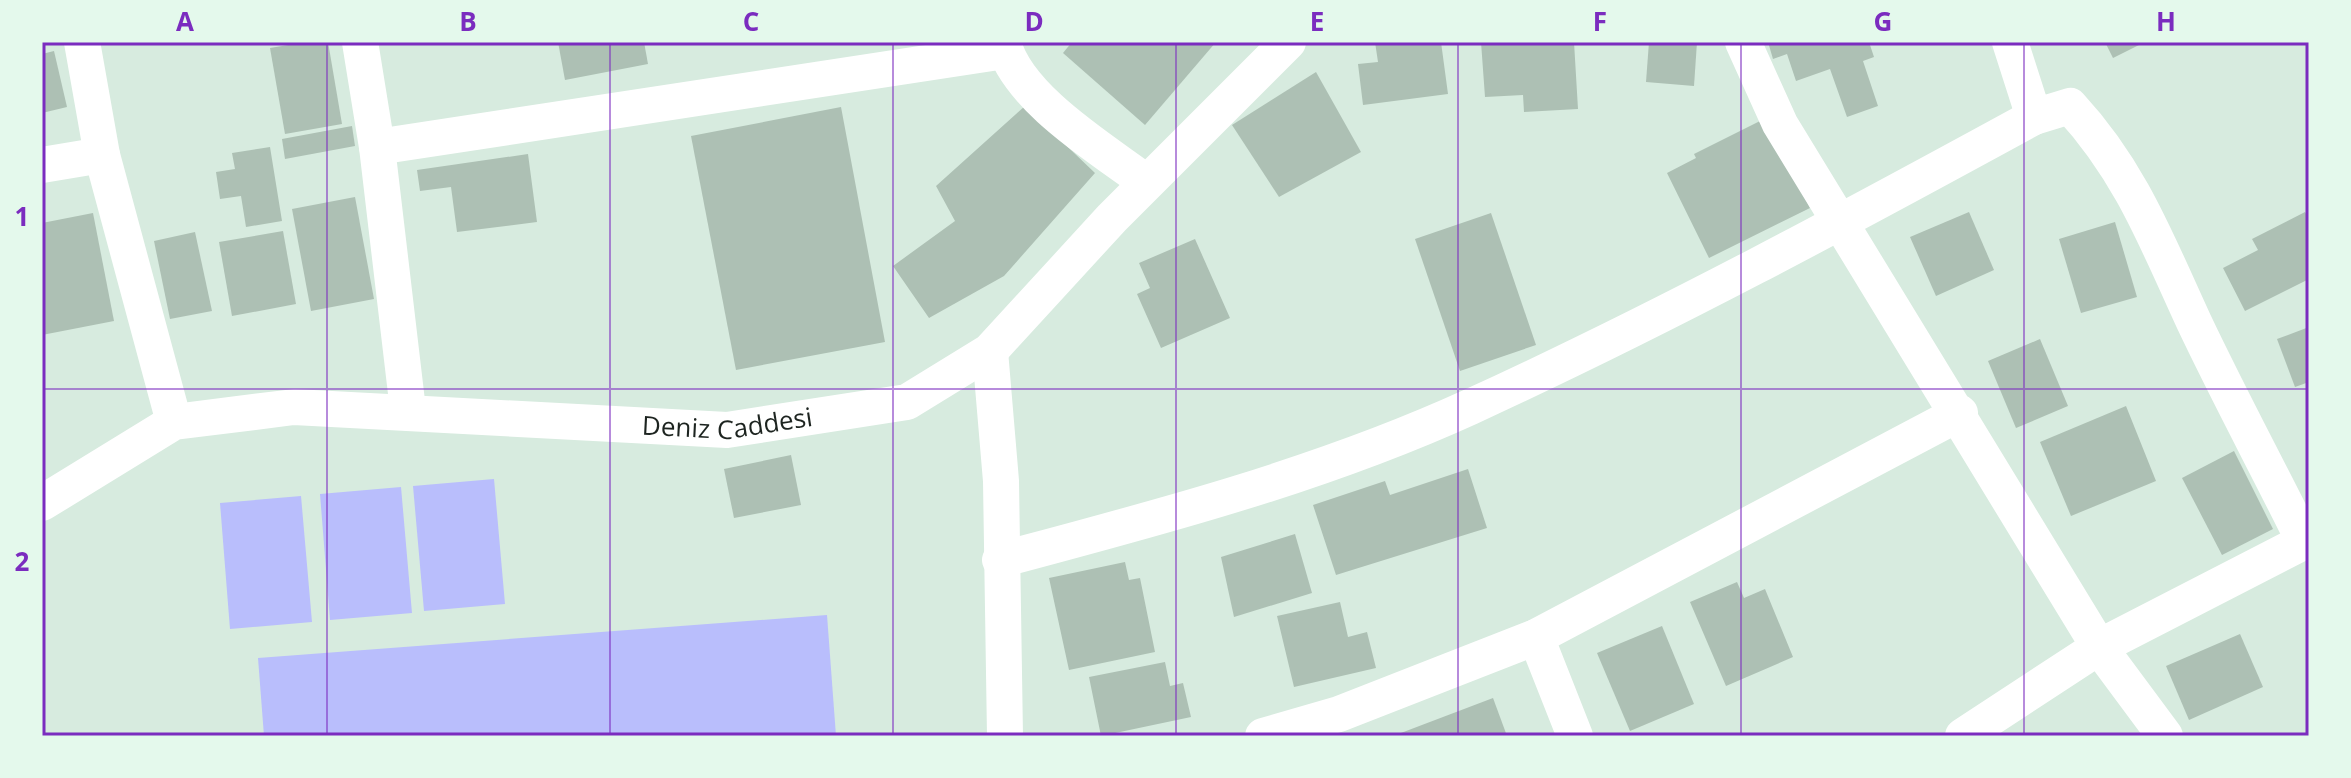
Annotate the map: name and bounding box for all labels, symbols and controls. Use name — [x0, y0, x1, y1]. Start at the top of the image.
text: A — [176, 3, 194, 39]
text: B — [459, 3, 477, 39]
text: C — [743, 3, 759, 39]
text: D — [1024, 3, 1044, 39]
text: E — [1310, 3, 1324, 39]
text: F — [1593, 3, 1607, 39]
text: G — [1874, 3, 1892, 39]
text: H — [2156, 3, 2176, 39]
text: 1 — [15, 198, 29, 234]
street label: Deniz Caddesi — [641, 398, 815, 447]
text: 2 — [15, 543, 30, 579]

